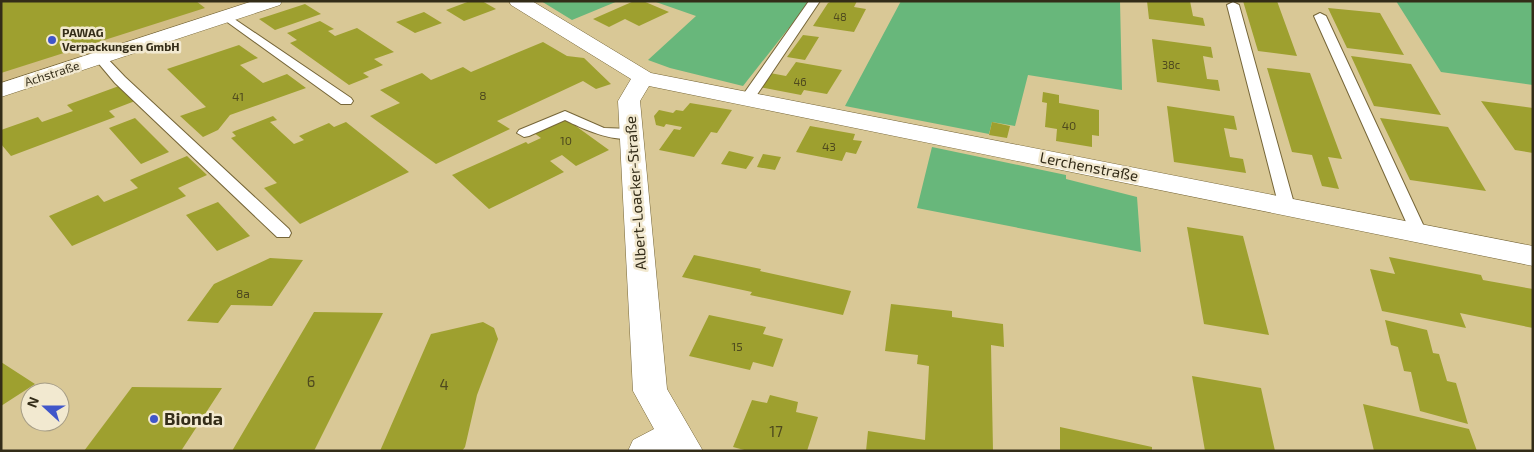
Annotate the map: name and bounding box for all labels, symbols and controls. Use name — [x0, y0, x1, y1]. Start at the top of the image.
house number: 48 — [833, 10, 847, 23]
place label: PAWAG Verpackungen GmbH — [62, 25, 180, 53]
marker: PAWAG Verpackungen GmbH — [46, 34, 58, 46]
street label: Achstraße — [22, 58, 81, 89]
house number: 38c — [1162, 58, 1180, 71]
house number: 46 — [793, 75, 807, 88]
house number: 8 — [479, 88, 487, 102]
house number: 41 — [232, 89, 244, 103]
street label: Albert-Loacker-Straße — [621, 115, 649, 271]
house number: 40 — [1062, 118, 1076, 132]
house number: 10 — [560, 133, 572, 147]
house number: 43 — [822, 139, 836, 153]
street label: Lerchenstraße — [1038, 148, 1140, 184]
house number: 8a — [236, 286, 250, 300]
house number: 15 — [731, 339, 743, 353]
house number: 6 — [307, 372, 315, 390]
house number: 4 — [439, 375, 449, 393]
north arrow — [20, 382, 70, 432]
text: N — [23, 394, 42, 410]
place label: Bionda — [164, 407, 223, 429]
marker: Bionda — [148, 413, 160, 425]
house number: 17 — [769, 422, 783, 440]

